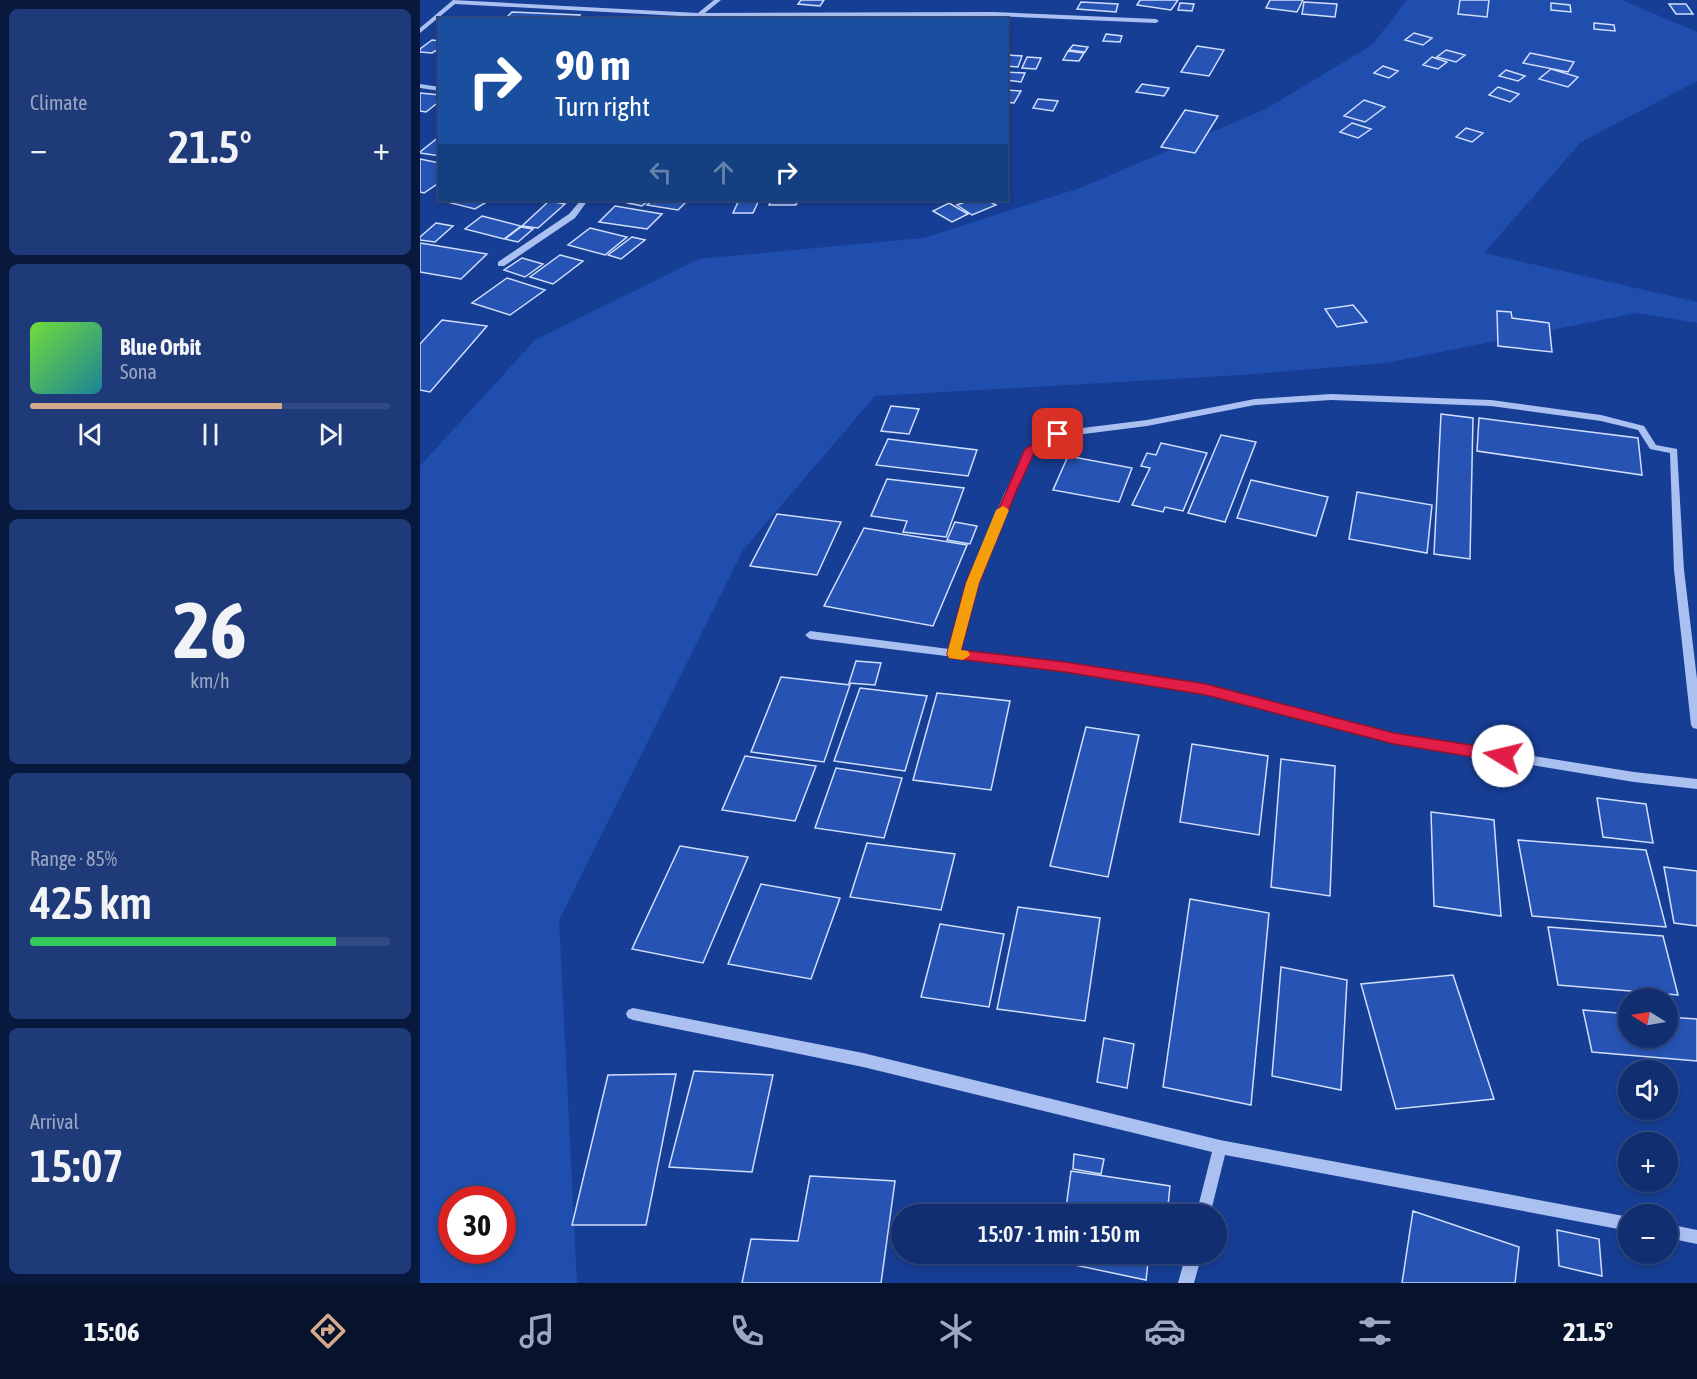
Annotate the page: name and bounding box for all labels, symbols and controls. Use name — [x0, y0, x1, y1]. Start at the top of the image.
text: 90 m — [555, 41, 630, 89]
icon: right — [456, 42, 534, 120]
text: Climate — [30, 91, 87, 114]
text: Turn right — [555, 91, 650, 122]
text: 21.5° — [168, 121, 252, 173]
text: − — [30, 129, 47, 167]
text: + — [373, 129, 390, 167]
icon: left — [644, 156, 677, 189]
icon: ahead — [707, 156, 740, 189]
icon: right — [770, 156, 803, 189]
text: Blue Orbit — [120, 334, 201, 360]
text: Sona — [120, 360, 157, 383]
pin — [1032, 408, 1083, 459]
icon: arrive — [1041, 417, 1074, 450]
icon: previous — [74, 418, 107, 451]
icon: pause — [194, 418, 227, 451]
icon: next — [314, 418, 347, 451]
text: 26 — [173, 585, 247, 675]
text: km/h — [190, 669, 230, 692]
position arrow — [1471, 724, 1535, 788]
text: Range · 85% — [30, 847, 117, 870]
text: 425 km — [30, 877, 152, 929]
north arrow — [1618, 988, 1678, 1048]
map controls — [1618, 988, 1678, 1264]
button: sound — [1618, 1060, 1678, 1120]
text: Arrival — [30, 1110, 79, 1133]
button: + — [1618, 1132, 1678, 1192]
text: 15:07 — [30, 1140, 124, 1192]
speed limit sign: 30 — [438, 1186, 516, 1264]
button: − — [1618, 1204, 1678, 1264]
text: 15:07 · 1 min · 150 m — [978, 1221, 1140, 1247]
icon: directions — [307, 1310, 349, 1352]
icon: music — [516, 1310, 558, 1352]
icon: phone — [726, 1310, 768, 1352]
icon: climate — [935, 1310, 977, 1352]
icon: car — [1144, 1310, 1186, 1352]
icon: filters — [1354, 1310, 1396, 1352]
text: 15:06 — [84, 1316, 140, 1347]
text: 21.5° — [1563, 1316, 1613, 1347]

